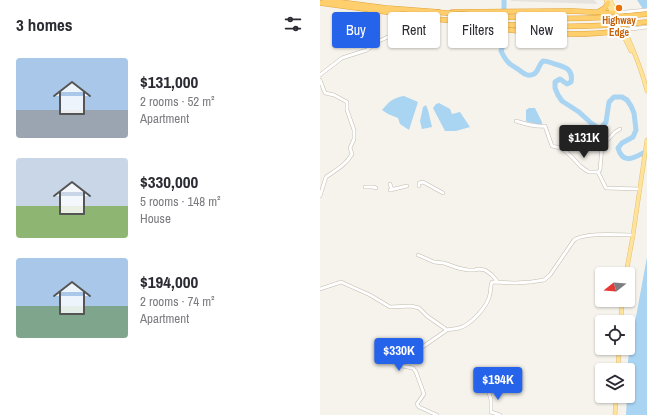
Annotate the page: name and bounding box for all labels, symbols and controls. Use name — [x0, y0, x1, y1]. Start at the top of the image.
marker: Highway Edge — [614, 3, 624, 13]
chip: Buy — [332, 12, 380, 48]
chip: Rent — [388, 12, 440, 48]
chip: Filters — [448, 12, 508, 48]
chip: New — [516, 12, 567, 48]
text: 3 homes — [16, 13, 73, 36]
icon: filters — [282, 13, 304, 35]
place label: Highway Edge — [602, 14, 636, 39]
text: $131,000 — [140, 70, 198, 93]
icon: home — [48, 74, 96, 122]
text: 2 rooms · 52 m² — [140, 93, 215, 110]
text: Apartment — [140, 110, 189, 127]
pin: $131K — [556, 125, 612, 159]
text: $131K — [568, 129, 600, 146]
text: $330,000 — [140, 170, 198, 193]
icon: home — [48, 174, 96, 222]
text: 5 rooms · 148 m² — [140, 193, 221, 210]
text: House — [140, 210, 171, 227]
north arrow — [595, 267, 635, 307]
map controls — [595, 267, 635, 403]
text: $194,000 — [140, 270, 198, 293]
icon: home — [48, 274, 96, 322]
text: 2 rooms · 74 m² — [140, 293, 215, 310]
text: Apartment — [140, 310, 189, 327]
button: locate — [595, 315, 635, 355]
pin: $330K — [371, 338, 427, 372]
text: $330K — [383, 342, 415, 359]
button: layers — [595, 363, 635, 403]
pin: $194K — [470, 367, 526, 401]
text: $194K — [482, 371, 514, 388]

